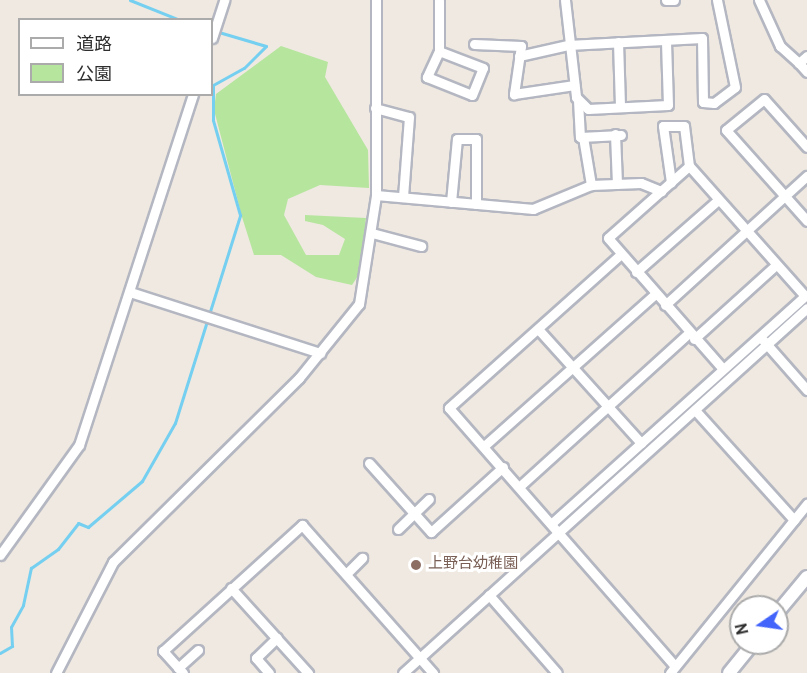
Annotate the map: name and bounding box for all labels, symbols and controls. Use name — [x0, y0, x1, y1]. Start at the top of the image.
legend — [18, 18, 213, 96]
text: 道路 — [76, 34, 112, 57]
text: 公園 — [76, 64, 112, 87]
place label: 上野台幼稚園 — [428, 556, 518, 574]
marker: 上野台幼稚園 — [409, 558, 423, 572]
north arrow — [729, 595, 789, 655]
text: N — [732, 621, 754, 636]

